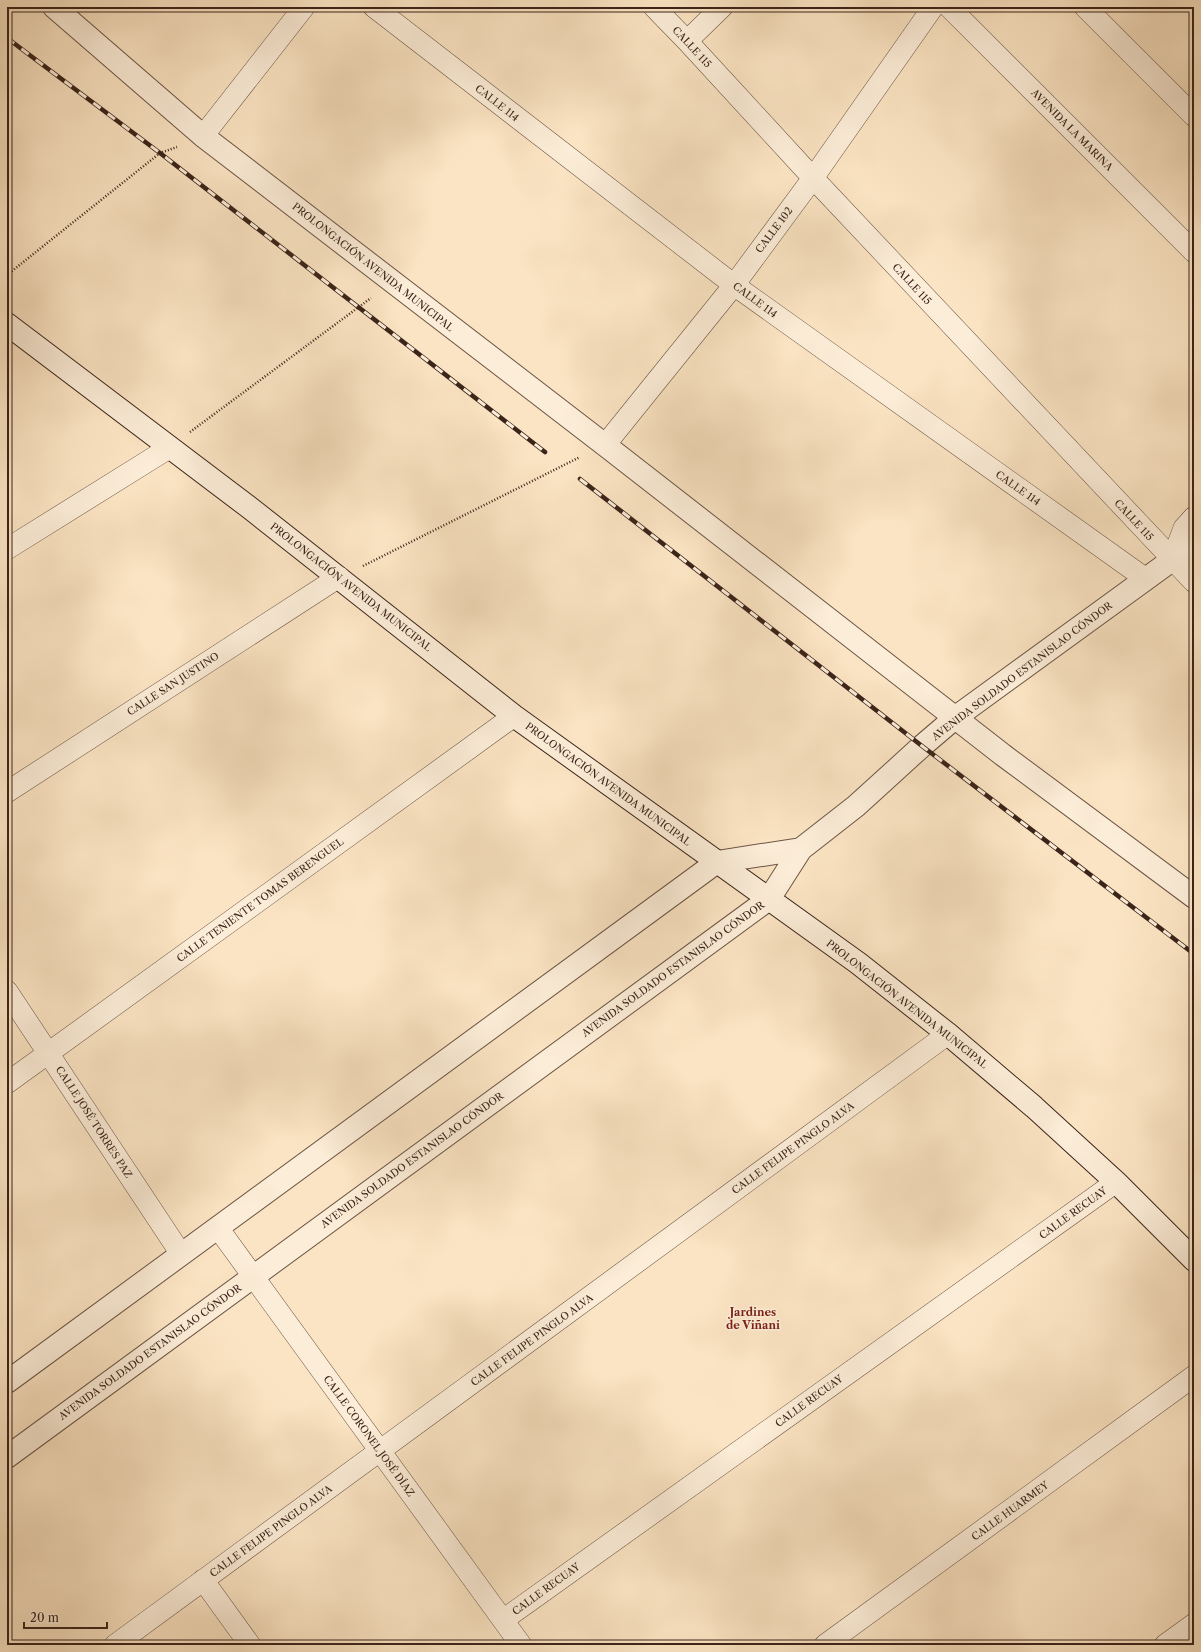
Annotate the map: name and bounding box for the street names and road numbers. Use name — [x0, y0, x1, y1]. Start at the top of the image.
street label: CALLE 115 — [670, 24, 714, 70]
street label: CALLE 114 — [473, 82, 522, 124]
street label: AVENIDA LA MARINA — [1028, 86, 1116, 174]
street label: PROLONGACIÓN AVENIDA MUNICIPAL — [290, 200, 457, 334]
street label: CALLE 102 — [753, 204, 796, 256]
street label: CALLE 115 — [890, 261, 934, 307]
street label: CALLE 114 — [730, 279, 780, 321]
street label: CALLE 114 — [993, 468, 1043, 508]
street label: CALLE 115 — [1112, 497, 1156, 543]
street label: PROLONGACIÓN AVENIDA MUNICIPAL — [268, 520, 435, 654]
street label: AVENIDA SOLDADO ESTANISLAO CÓNDOR — [928, 598, 1115, 744]
street label: CALLE SAN JUSTINO — [125, 649, 221, 719]
street label: PROLONGACIÓN AVENIDA MUNICIPAL — [523, 720, 694, 849]
street label: CALLE TENIENTE TOMAS BERENGUEL — [174, 835, 346, 965]
street label: AVENIDA SOLDADO ESTANISLAO CÓNDOR — [578, 898, 767, 1040]
street label: PROLONGACIÓN AVENIDA MUNICIPAL — [824, 937, 991, 1071]
street label: CALLE JOSÉ TORRES PAZ — [53, 1064, 135, 1181]
street label: AVENIDA SOLDADO ESTANISLAO CÓNDOR — [317, 1089, 506, 1231]
street label: CALLE FELIPE PINGLO ALVA — [729, 1099, 857, 1197]
street label: CALLE RECUAY — [1036, 1183, 1110, 1242]
street label: AVENIDA SOLDADO ESTANISLAO CÓNDOR — [55, 1281, 244, 1423]
street label: CALLE FELIPE PINGLO ALVA — [468, 1291, 596, 1389]
street label: CALLE RECUAY — [772, 1371, 846, 1430]
street label: CALLE CORONEL JOSÉ DÍAZ — [321, 1373, 417, 1499]
street label: CALLE HUARMEY — [969, 1478, 1052, 1543]
street label: CALLE FELIPE PINGLO ALVA — [207, 1482, 335, 1580]
street label: CALLE RECUAY — [509, 1559, 583, 1618]

